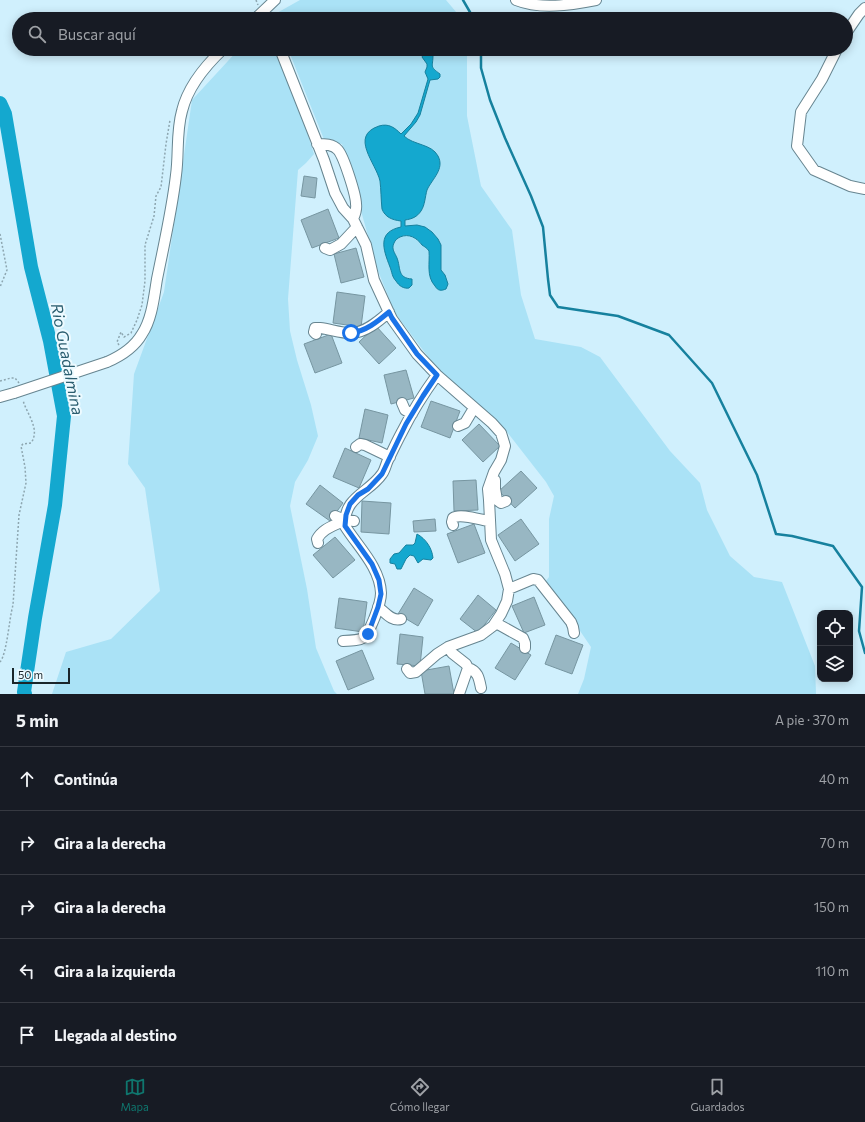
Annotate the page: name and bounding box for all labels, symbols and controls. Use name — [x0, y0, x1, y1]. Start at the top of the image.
search box — [12, 12, 853, 56]
icon: search — [26, 23, 48, 45]
text: Buscar aquí — [58, 25, 136, 43]
water label: Rio Guadalmina — [48, 301, 88, 417]
route start — [342, 324, 360, 342]
map controls — [817, 610, 853, 682]
button: locate — [817, 610, 853, 646]
route end — [359, 625, 377, 643]
button: layers — [817, 646, 853, 682]
scale bar — [12, 666, 70, 685]
text: 50 m — [18, 668, 43, 681]
text: 5 min — [16, 710, 59, 731]
text: A pie · 370 m — [775, 712, 849, 728]
icon: ahead — [16, 768, 38, 790]
text: Continúa — [54, 770, 118, 788]
text: 40 m — [819, 771, 849, 787]
icon: right — [16, 832, 38, 854]
text: Gira a la derecha — [54, 834, 166, 852]
text: 70 m — [820, 835, 849, 851]
icon: right — [16, 896, 38, 918]
text: Gira a la derecha — [54, 898, 166, 916]
text: 150 m — [814, 899, 849, 915]
icon: left — [16, 960, 38, 982]
text: Gira a la izquierda — [54, 962, 176, 980]
text: 110 m — [816, 963, 849, 979]
icon: arrive — [16, 1024, 38, 1046]
text: Llegada al destino — [54, 1026, 177, 1044]
tab: Mapa — [120, 1076, 149, 1113]
tab: Cómo llegar — [390, 1076, 450, 1113]
tab: Guardados — [690, 1076, 745, 1113]

